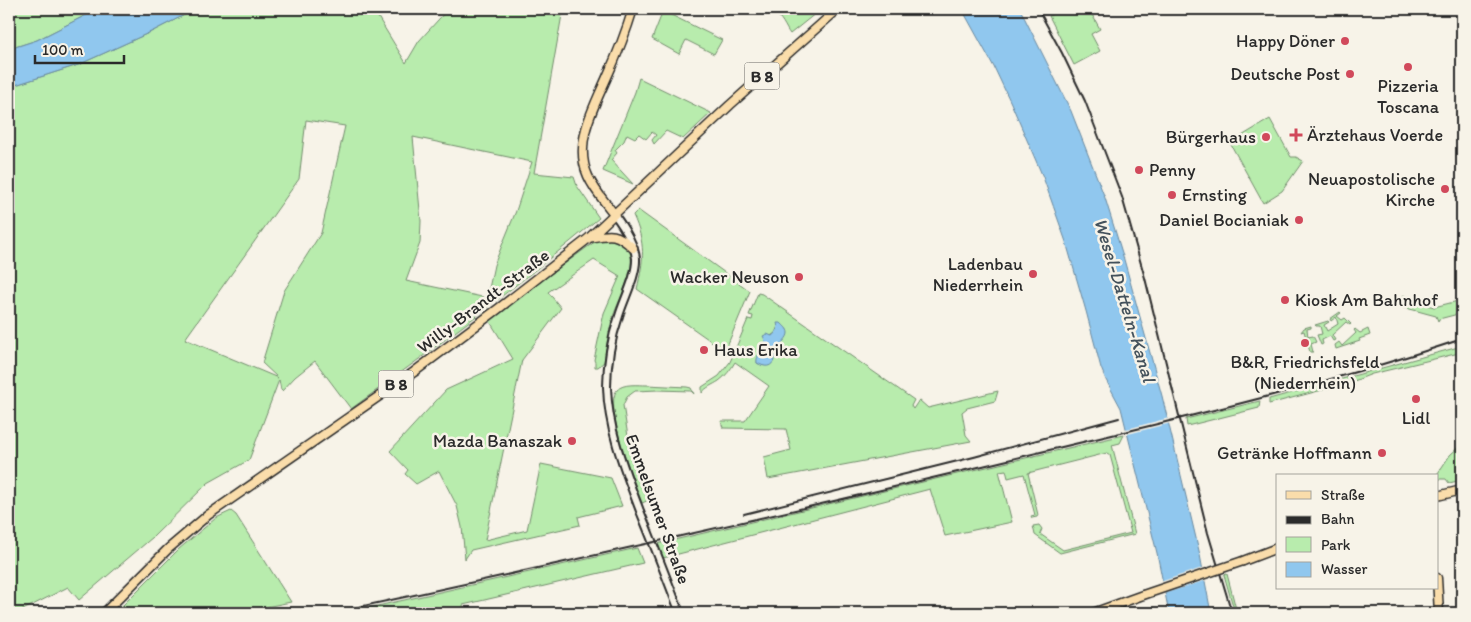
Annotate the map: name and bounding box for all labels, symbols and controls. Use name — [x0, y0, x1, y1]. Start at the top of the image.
place label: Happy Döner — [1236, 30, 1335, 52]
scale bar — [35, 32, 124, 64]
marker: Happy Döner — [1339, 35, 1351, 47]
text: 100 m — [42, 41, 84, 59]
marker: Pizzeria Toscana — [1402, 61, 1414, 73]
road number: B 8 — [744, 62, 780, 90]
place label: Deutsche Post — [1230, 63, 1340, 85]
marker: Deutsche Post — [1344, 68, 1356, 80]
place label: Pizzeria Toscana — [1377, 75, 1440, 118]
place label: Ärztehaus Voerde — [1307, 124, 1443, 146]
place label: Bürgerhaus — [1166, 126, 1256, 148]
marker: Ärztehaus Voerde — [1289, 128, 1303, 142]
marker: Bürgerhaus — [1260, 131, 1272, 143]
place label: Penny — [1149, 159, 1196, 181]
marker: Penny — [1133, 164, 1145, 176]
place label: Neuapostolische Kirche — [1308, 168, 1435, 211]
marker: Neuapostolische Kirche — [1439, 183, 1451, 195]
place label: Ernsting — [1182, 184, 1248, 206]
marker: Ernsting — [1166, 189, 1178, 201]
place label: Daniel Bocianiak — [1159, 209, 1289, 231]
marker: Daniel Bocianiak — [1293, 214, 1305, 226]
water label: Wesel-Datteln-Kanal — [1089, 215, 1161, 386]
street label: Willy-Brandt-Straße — [412, 244, 554, 358]
place label: Ladenbau Niederrhein — [933, 253, 1023, 296]
place label: Wacker Neuson — [670, 266, 789, 288]
marker: Ladenbau Niederrhein — [1027, 268, 1039, 280]
marker: Wacker Neuson — [793, 271, 805, 283]
place label: Kiosk Am Bahnhof — [1295, 289, 1438, 311]
marker: Kiosk Am Bahnhof — [1279, 294, 1291, 306]
marker: B&R, Friedrichsfeld (Niederrhein) — [1299, 337, 1311, 349]
place label: Haus Erika — [714, 339, 798, 361]
marker: Haus Erika — [698, 344, 710, 356]
place label: B&R, Friedrichsfeld (Niederrhein) — [1230, 351, 1380, 394]
road number: B 8 — [378, 370, 414, 398]
marker: Lidl — [1410, 393, 1422, 405]
place label: Lidl — [1402, 407, 1430, 429]
place label: Mazda Banaszak — [433, 430, 563, 452]
street label: Emmelsumer Straße — [621, 431, 695, 587]
marker: Mazda Banaszak — [566, 435, 578, 447]
place label: Getränke Hoffmann — [1217, 442, 1372, 464]
marker: Getränke Hoffmann — [1376, 447, 1388, 459]
legend — [1276, 474, 1438, 590]
text: Straße — [1321, 486, 1365, 504]
text: Bahn — [1321, 510, 1355, 528]
text: Park — [1321, 536, 1351, 554]
text: Wasser — [1321, 560, 1368, 578]

